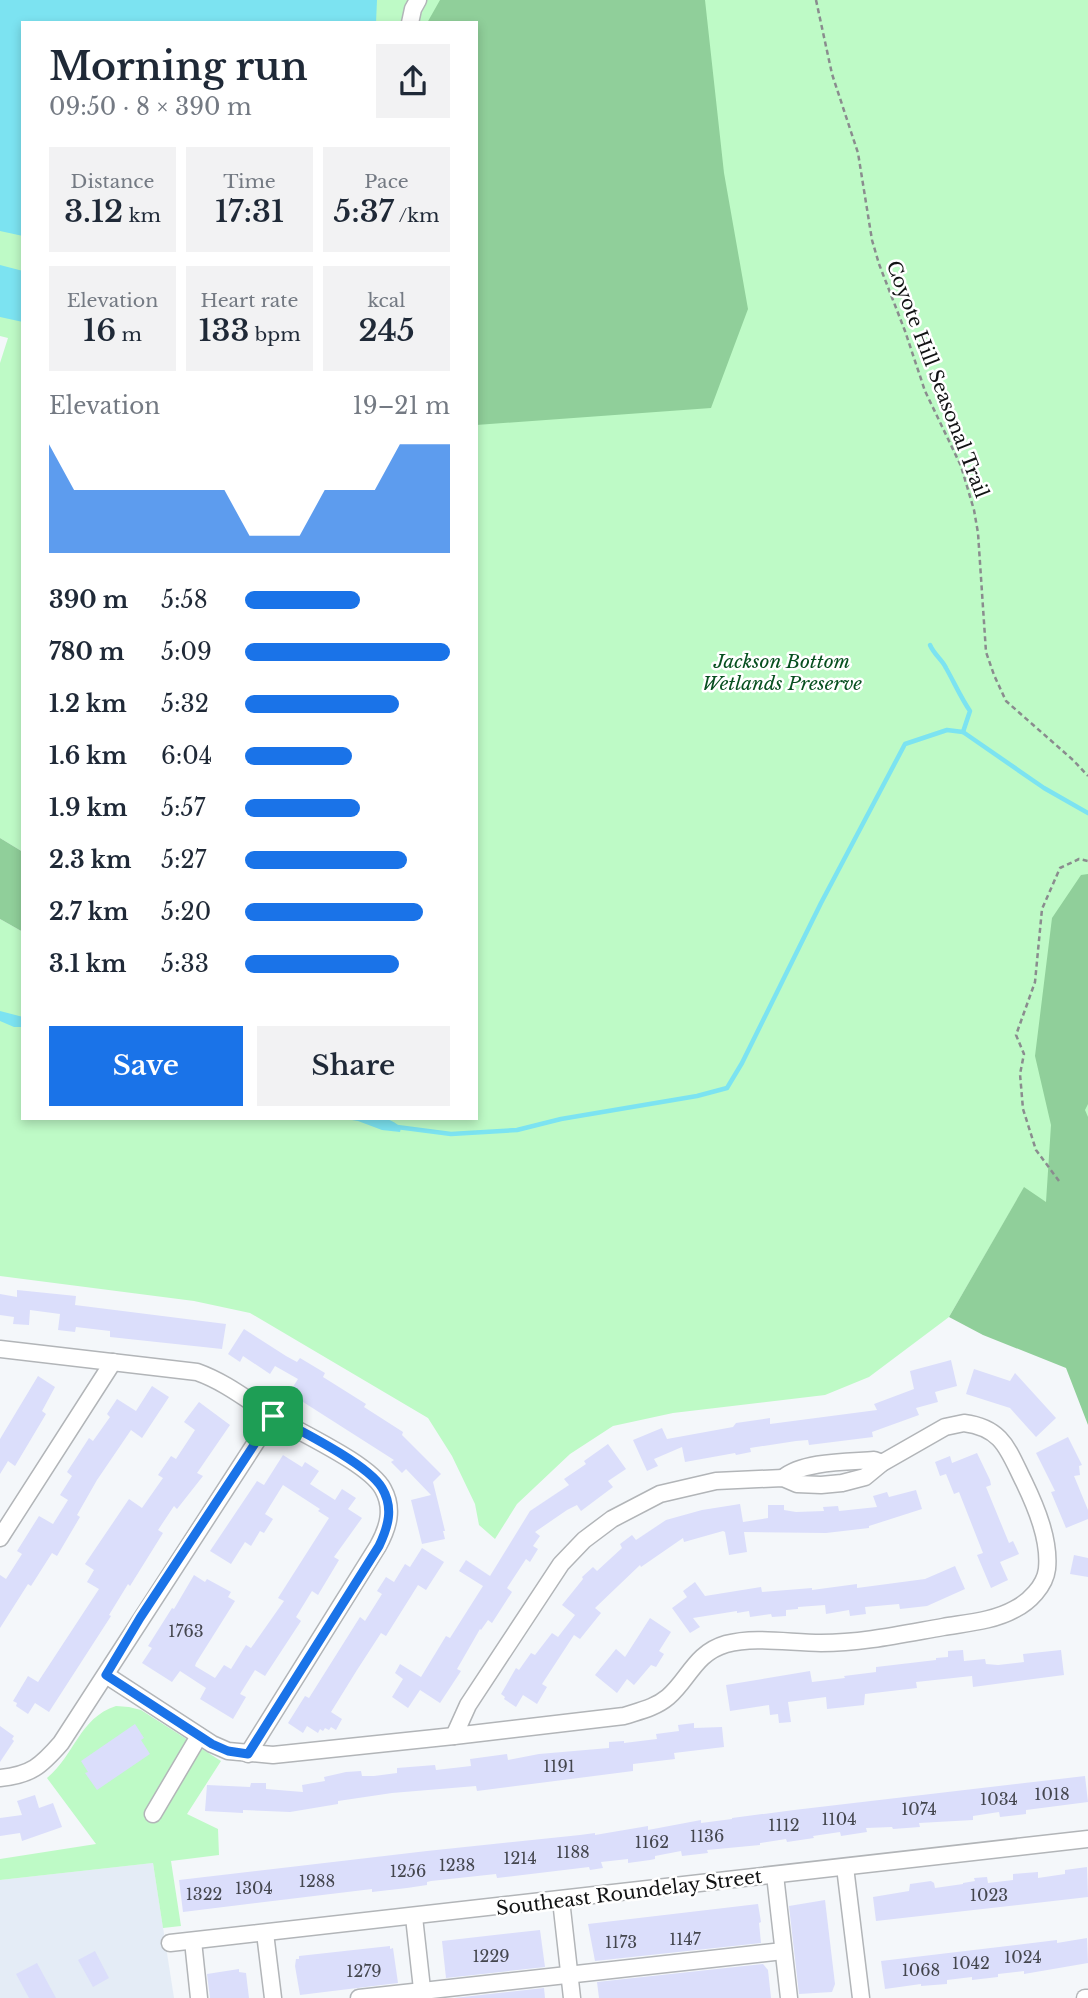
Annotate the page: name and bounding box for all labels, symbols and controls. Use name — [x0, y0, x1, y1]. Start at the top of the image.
text: Morning run — [49, 43, 308, 90]
button: share — [376, 44, 450, 118]
text: 09:50 · 8 × 390 m — [49, 93, 252, 121]
text: Distance — [71, 170, 154, 193]
text: Time — [223, 170, 276, 193]
text: Pace — [364, 170, 409, 193]
text: 3.12 — [64, 193, 123, 230]
text: 17:31 — [215, 193, 284, 230]
text: 5:37 — [334, 193, 394, 230]
text: km — [123, 204, 161, 227]
text: /km — [394, 204, 439, 227]
street label: Coyote Hill Seasonal Trail — [882, 257, 993, 501]
text: Elevation — [67, 289, 158, 312]
text: Heart rate — [201, 289, 298, 312]
text: kcal — [368, 289, 405, 312]
text: 16 — [83, 312, 116, 349]
text: 133 — [198, 312, 249, 349]
text: 245 — [359, 312, 414, 349]
text: m — [116, 323, 142, 346]
text: bpm — [249, 323, 301, 346]
text: Elevation — [49, 392, 160, 420]
text: 19–21 m — [353, 392, 450, 420]
text: 390 m — [49, 586, 128, 614]
text: 5:58 — [161, 586, 208, 614]
text: 780 m — [49, 638, 124, 666]
text: 5:09 — [161, 638, 212, 666]
park label: Jackson Bottom Wetlands Preserve — [702, 650, 862, 695]
text: 1.2 km — [49, 690, 127, 718]
text: 5:32 — [161, 690, 209, 718]
text: 1.6 km — [49, 742, 127, 770]
text: 6:04 — [161, 742, 212, 770]
text: 1.9 km — [49, 794, 127, 822]
text: 5:57 — [161, 794, 205, 822]
text: 2.3 km — [49, 846, 131, 874]
text: 5:27 — [161, 846, 206, 874]
text: 2.7 km — [49, 898, 128, 926]
text: 5:20 — [161, 898, 211, 926]
text: 3.1 km — [49, 950, 127, 978]
text: 5:33 — [161, 950, 209, 978]
button: Save — [49, 1026, 243, 1106]
button: Share — [257, 1026, 450, 1106]
pin — [243, 1386, 303, 1446]
icon: arrive — [254, 1397, 292, 1435]
house number: 1763 — [168, 1621, 204, 1641]
house number: 1191 — [543, 1756, 575, 1776]
house number: 1018 — [1034, 1784, 1070, 1804]
house number: 1034 — [980, 1789, 1018, 1809]
house number: 1074 — [901, 1799, 937, 1819]
house number: 1104 — [821, 1809, 857, 1829]
house number: 1112 — [768, 1815, 800, 1835]
house number: 1136 — [690, 1826, 724, 1846]
house number: 1162 — [635, 1832, 669, 1852]
house number: 1188 — [556, 1842, 590, 1862]
house number: 1214 — [503, 1848, 537, 1868]
house number: 1238 — [439, 1855, 475, 1875]
house number: 1256 — [390, 1861, 426, 1881]
street label: Southeast Roundelay Street — [495, 1865, 764, 1920]
house number: 1288 — [299, 1871, 335, 1891]
house number: 1304 — [235, 1878, 273, 1898]
house number: 1322 — [186, 1884, 222, 1904]
house number: 1023 — [970, 1885, 1008, 1905]
house number: 1147 — [669, 1929, 702, 1949]
house number: 1173 — [605, 1932, 637, 1952]
house number: 1229 — [472, 1946, 510, 1966]
house number: 1024 — [1004, 1947, 1042, 1967]
house number: 1042 — [952, 1953, 990, 1973]
house number: 1068 — [902, 1960, 940, 1980]
house number: 1279 — [346, 1961, 382, 1981]

